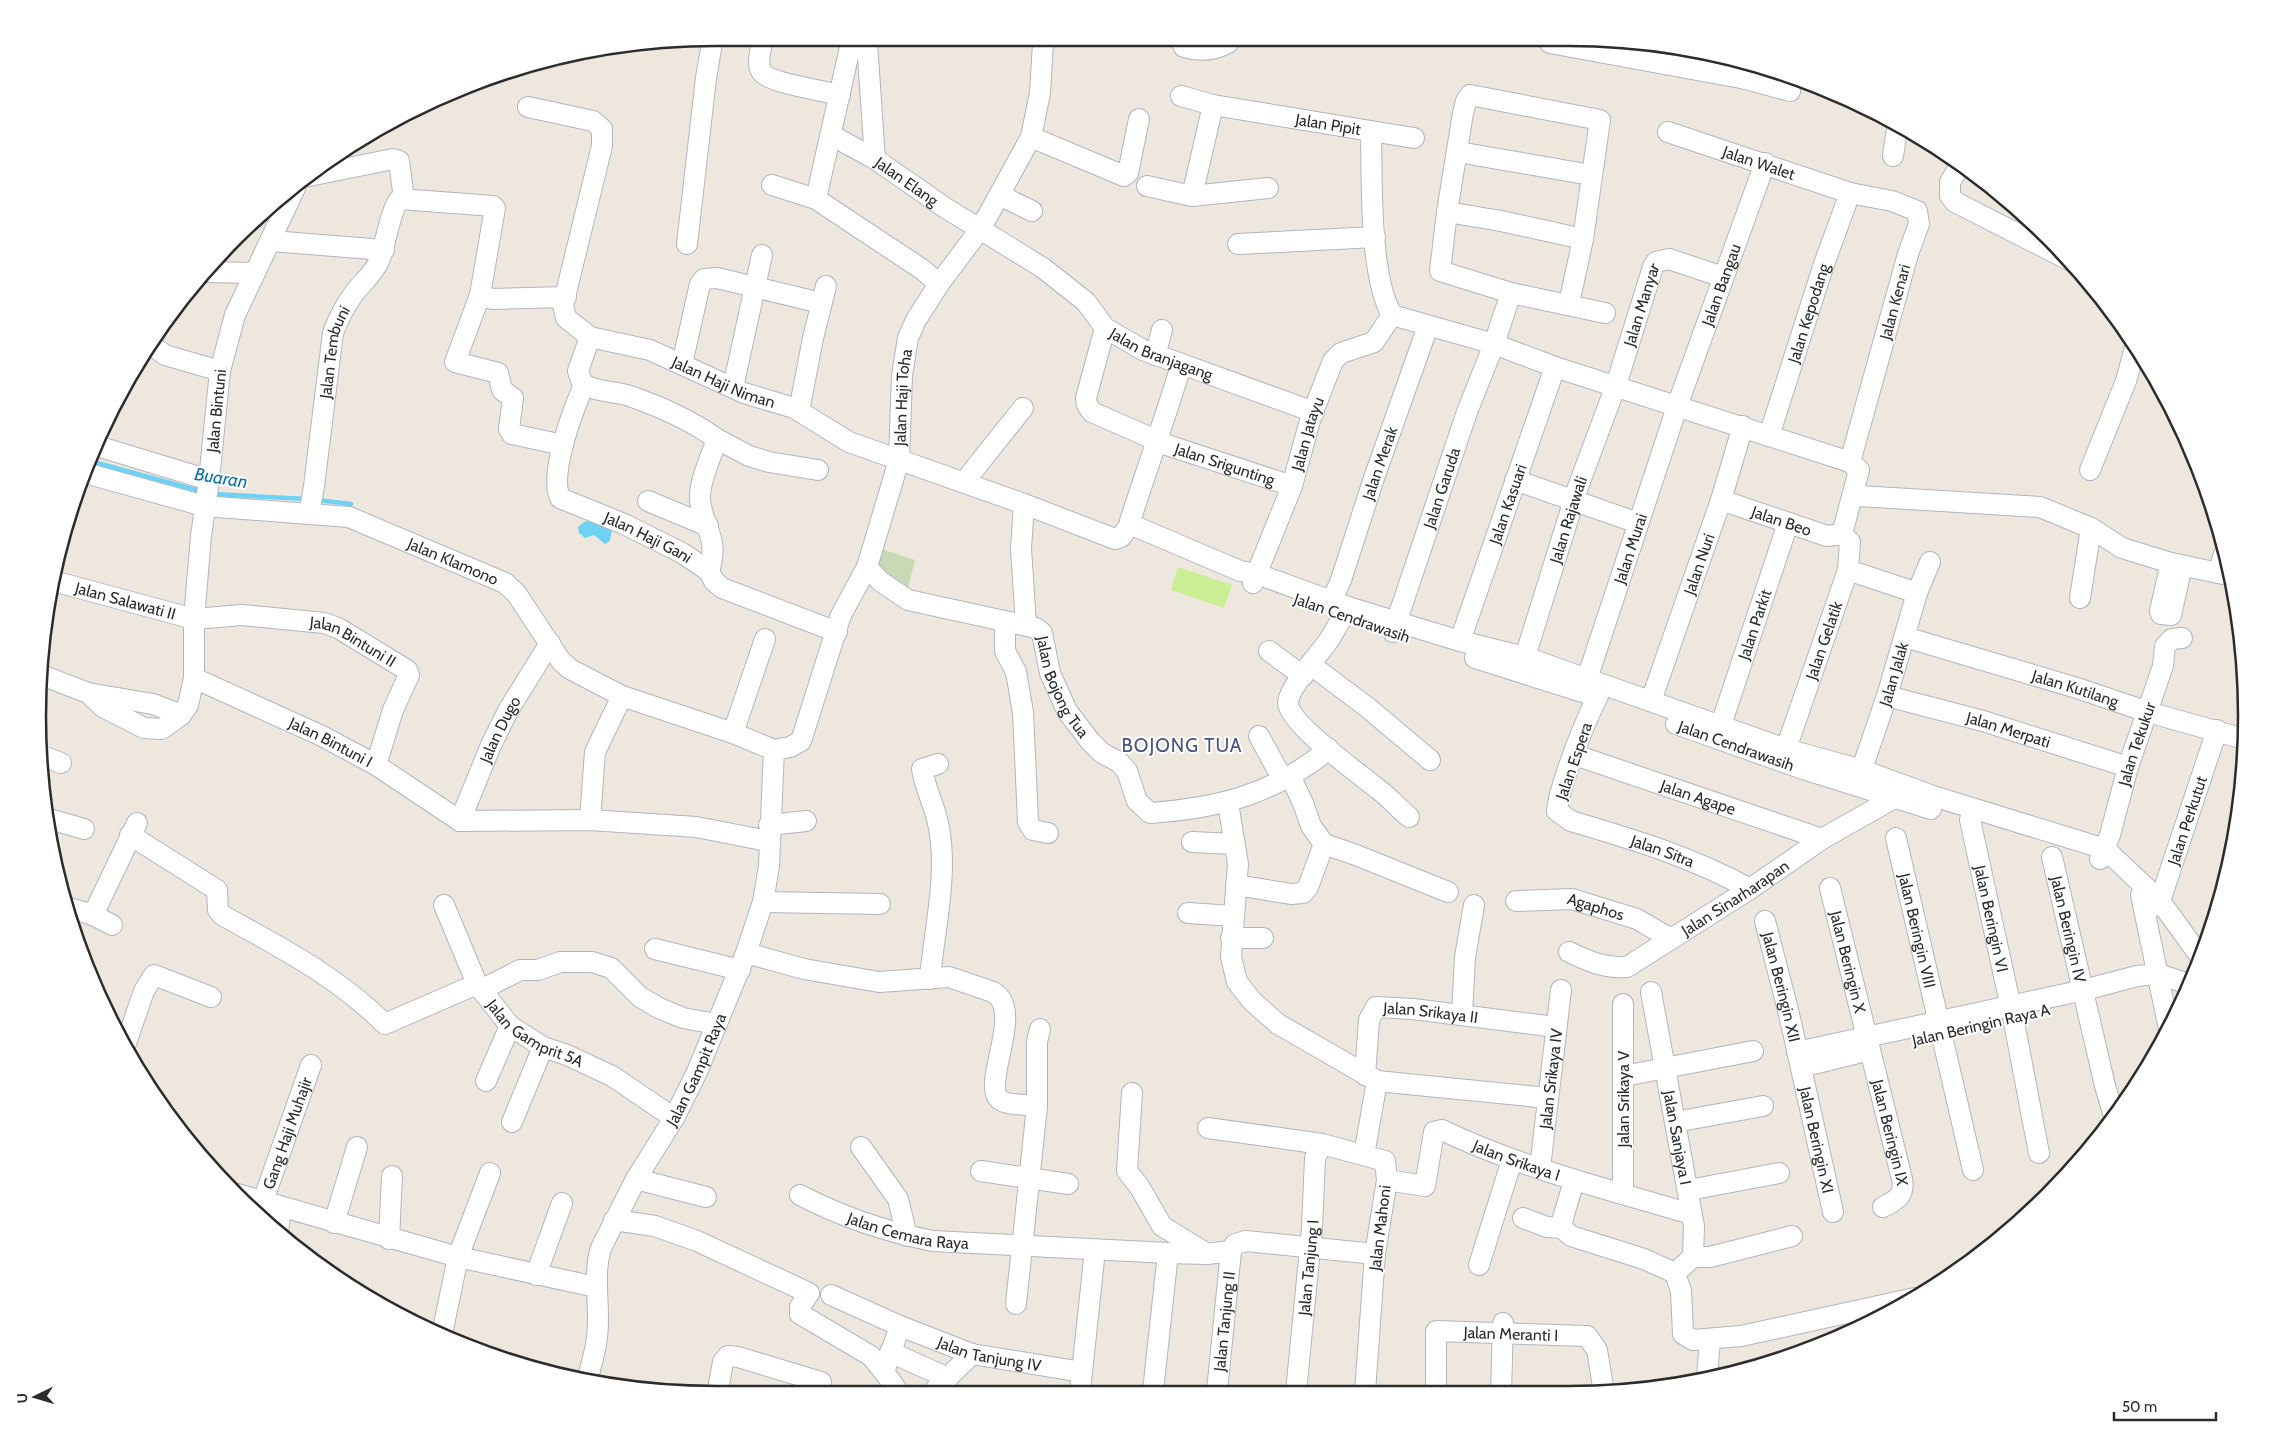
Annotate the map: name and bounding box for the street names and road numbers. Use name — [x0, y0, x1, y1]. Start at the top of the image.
street label: Jalan Pipit — [1293, 109, 1363, 139]
street label: Jalan Walet — [1719, 141, 1798, 184]
street label: Jalan Elang — [871, 152, 943, 210]
street label: Jalan Bangau — [1697, 241, 1744, 329]
street label: Jalan Manyar — [1619, 259, 1663, 349]
street label: Jalan Kepodang — [1783, 260, 1833, 366]
street label: Jalan Kenari — [1876, 262, 1914, 343]
street label: Jalan Tembuni — [315, 302, 353, 401]
street label: Jalan Branjagang — [1106, 323, 1217, 384]
street label: Jalan Haji Toha — [890, 347, 916, 447]
street label: Jalan Haji Niman — [668, 351, 778, 411]
street label: Jalan Bintuni — [202, 368, 230, 454]
street label: Jalan Jatayu — [1287, 394, 1328, 474]
street label: Jalan Merak — [1358, 423, 1401, 503]
street label: Jalan Srigunting — [1171, 438, 1278, 490]
street label: Jalan Garuda — [1419, 445, 1464, 532]
street label: Jalan Kasuari — [1485, 461, 1530, 548]
street label: Jalan Rajawali — [1545, 473, 1591, 566]
street label: Jalan Beo — [1748, 501, 1814, 540]
street label: Jalan Haji Gani — [601, 507, 696, 567]
street label: Jalan Murai — [1609, 511, 1651, 587]
street label: Jalan Nuri — [1679, 531, 1718, 598]
street label: Jalan Klamono — [404, 533, 502, 589]
street label: Jalan Salawati II — [72, 578, 178, 623]
street label: Jalan Parkit — [1733, 586, 1775, 663]
street label: Jalan Cendrawasih — [1290, 589, 1413, 647]
street label: Jalan Gelatik — [1801, 598, 1846, 683]
street label: Jalan Bintuni II — [308, 612, 400, 671]
street label: Jalan Bojong Tua — [1033, 633, 1093, 741]
street label: Jalan Jalak — [1874, 639, 1912, 709]
street label: Jalan Kutilang — [2029, 665, 2122, 711]
street label: Jalan Dugo — [475, 692, 524, 766]
street label: Jalan Tekukur — [2114, 698, 2160, 789]
street label: Jalan Merpati — [1963, 707, 2053, 751]
street label: Jalan Bintuni I — [285, 712, 376, 771]
street label: Jalan Cendrawasih — [1675, 716, 1797, 775]
street label: Jalan Espera — [1552, 719, 1596, 803]
street label: Jalan Perkutut — [2163, 773, 2211, 868]
street label: Jalan Agape — [1657, 775, 1738, 818]
street label: Jalan Sitra — [1628, 830, 1698, 871]
street label: Jalan Sinarharapan — [1677, 856, 1792, 940]
street label: Jalan Beringin VI — [1970, 862, 2012, 974]
street label: Jalan Beringin VIII — [1895, 870, 1940, 990]
street label: Jalan Beringin IV — [2047, 873, 2090, 985]
street label: Agaphos — [1565, 889, 1627, 924]
street label: Jalan Beringin X — [1826, 908, 1870, 1015]
street label: Jalan Beringin XII — [1758, 929, 1804, 1044]
street label: Jalan Gamprit 5A — [482, 995, 587, 1071]
street label: Jalan Srikaya II — [1382, 998, 1479, 1027]
street label: Jalan Beringin Raya A — [1909, 1000, 2052, 1050]
street label: Jalan Gampit Raya — [661, 1010, 730, 1130]
street label: Jalan Srikaya IV — [1535, 1027, 1566, 1131]
street label: Jalan Srikaya V — [1614, 1050, 1633, 1148]
street label: Gang Haji Muhajir — [258, 1074, 316, 1192]
street label: Jalan Beringin IX — [1868, 1077, 1912, 1187]
street label: Jalan Beringin XI — [1796, 1084, 1838, 1195]
street label: Jalan Sanjaya I — [1660, 1088, 1696, 1186]
street label: Jalan Srikaya I — [1469, 1135, 1562, 1184]
street label: Jalan Mahoni — [1365, 1184, 1395, 1273]
street label: Jalan Cemara Raya — [844, 1208, 970, 1252]
street label: Jalan Tanjung I — [1294, 1219, 1322, 1317]
street label: Jalan Tanjung II — [1209, 1270, 1238, 1373]
street label: Jalan Meranti I — [1462, 1322, 1559, 1345]
street label: Jalan Tanjung IV — [934, 1332, 1043, 1375]

